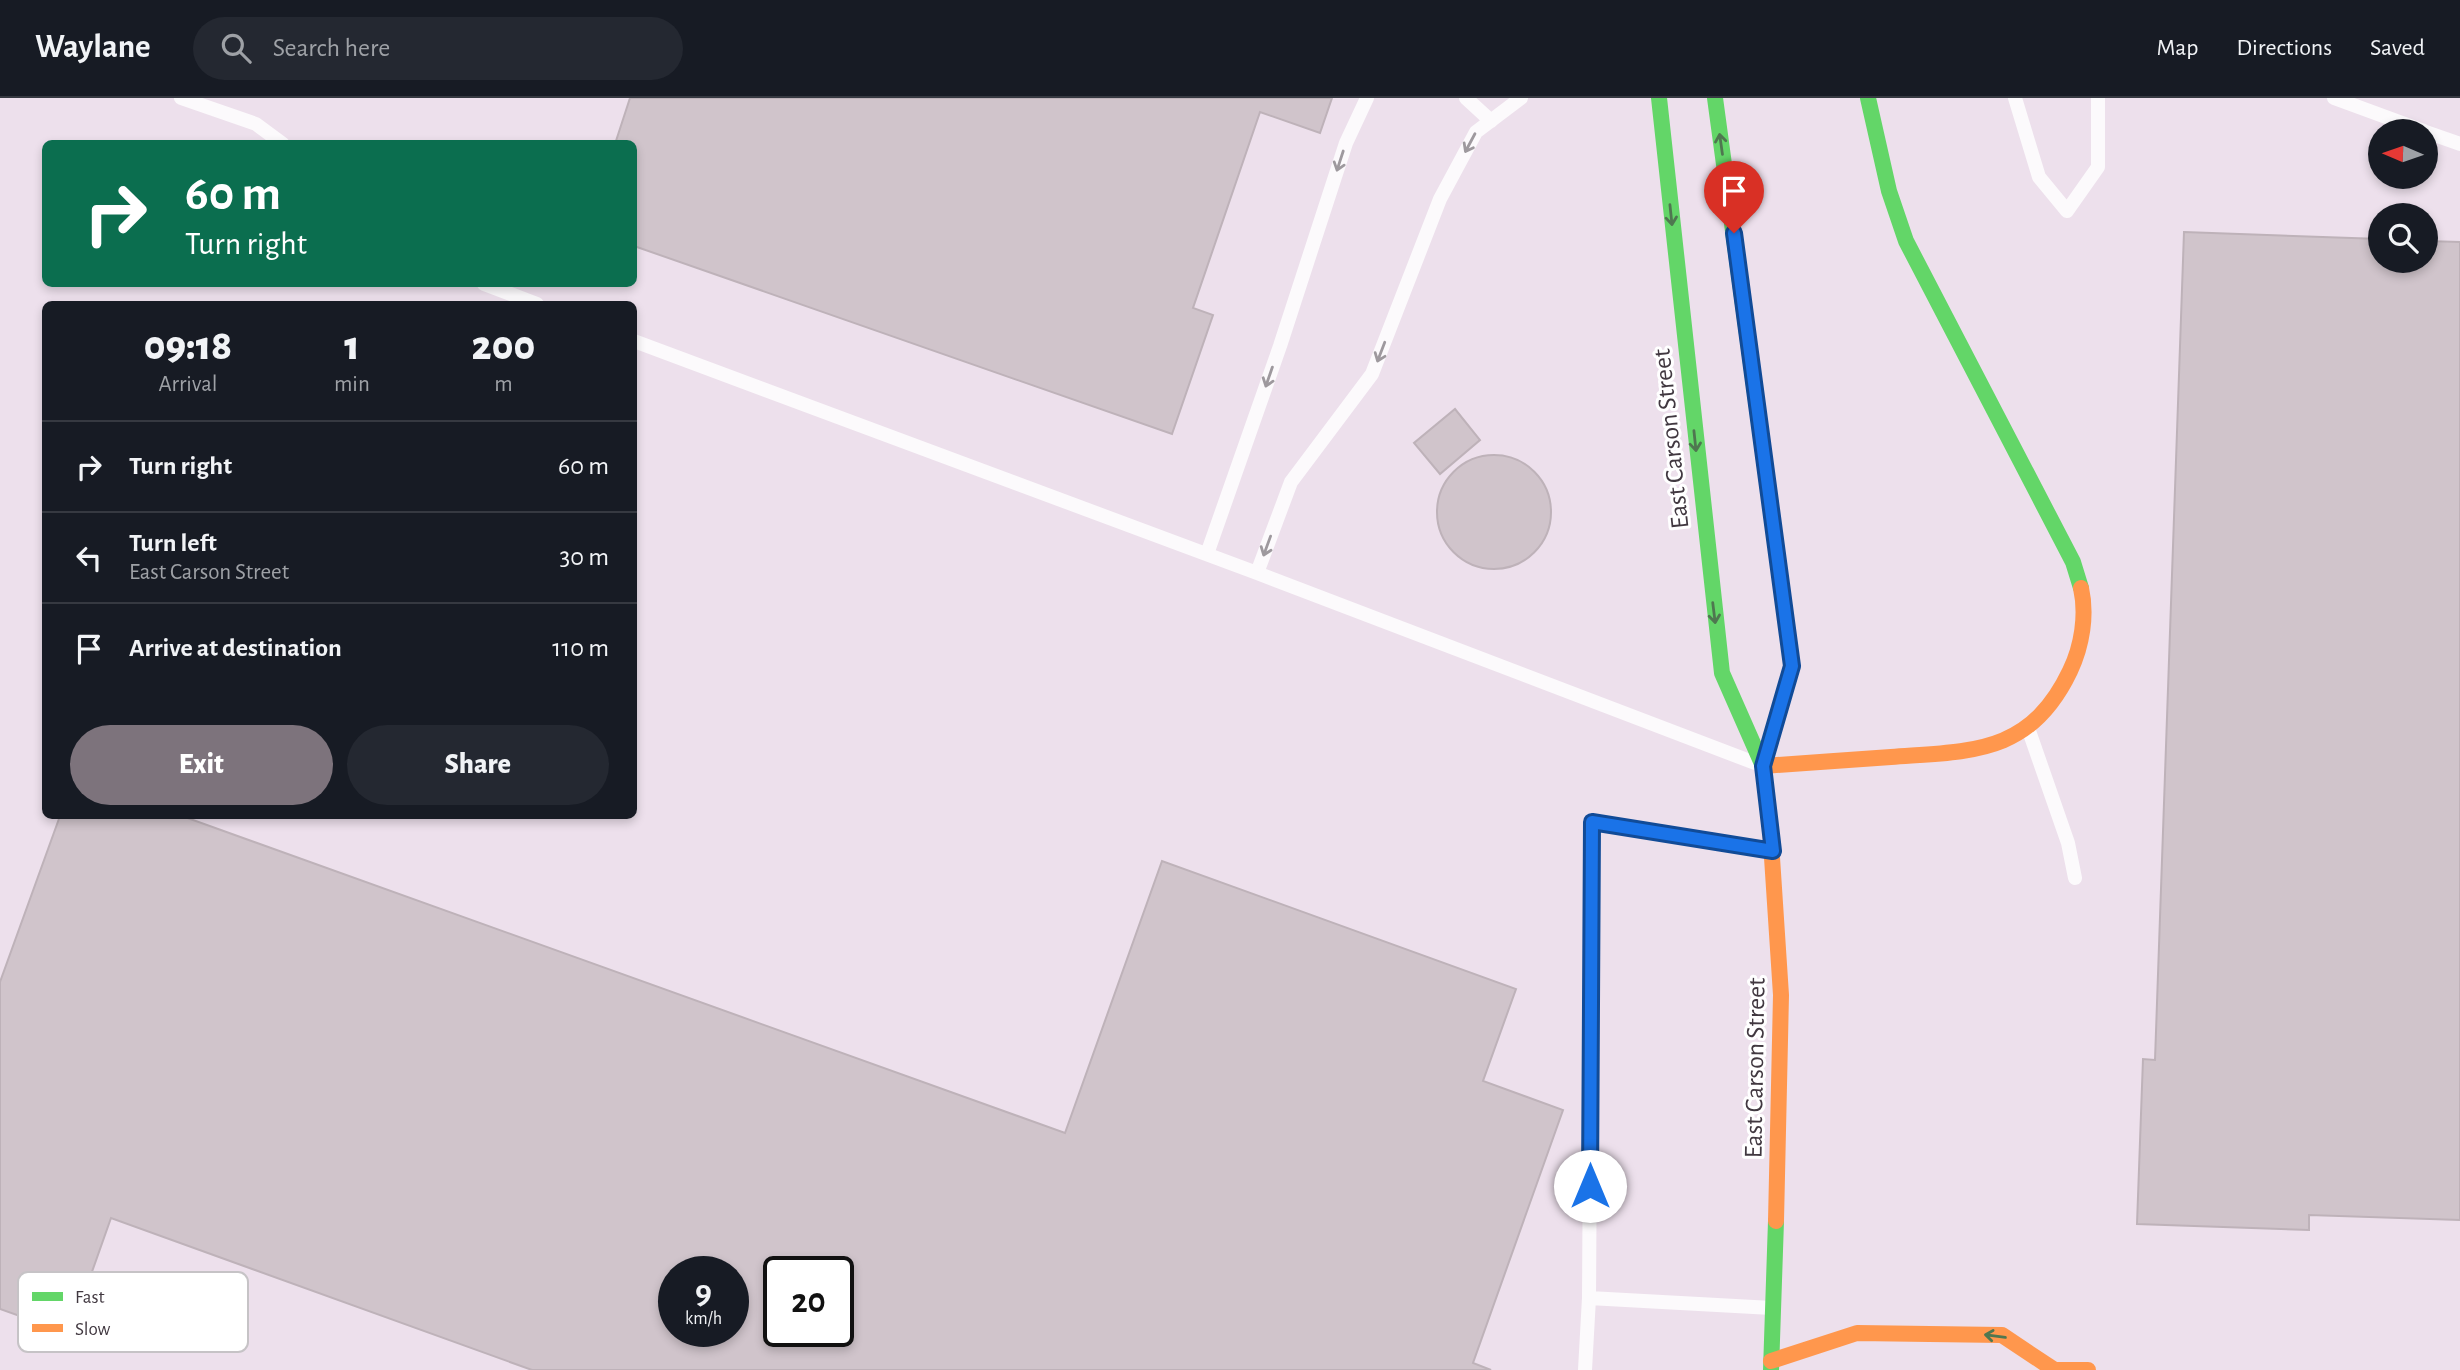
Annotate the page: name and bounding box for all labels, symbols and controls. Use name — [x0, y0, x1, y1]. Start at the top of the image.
search box — [193, 17, 683, 80]
icon: search — [217, 29, 255, 67]
text: Waylane — [35, 31, 151, 64]
text: Search here — [273, 35, 390, 61]
text: Map — [2156, 36, 2198, 60]
text: Directions — [2236, 36, 2332, 60]
text: Saved — [2370, 36, 2425, 60]
north arrow — [2368, 119, 2438, 189]
map controls — [2368, 119, 2438, 273]
one-way arrow — [1463, 132, 1477, 153]
one-way arrow — [1715, 133, 1728, 155]
one-way arrow — [1333, 149, 1345, 171]
pin — [1704, 161, 1764, 233]
icon: right — [70, 168, 161, 259]
text: 60 m — [185, 170, 281, 219]
icon: arrive — [1715, 172, 1753, 210]
one-way arrow — [1665, 203, 1678, 225]
button: search — [2368, 203, 2438, 273]
text: Turn right — [185, 228, 307, 260]
text: 09:18 — [144, 325, 232, 367]
text: 1 — [344, 325, 360, 367]
text: 200 — [472, 325, 535, 367]
one-way arrow — [1374, 340, 1386, 362]
street label: East Carson Street — [1649, 348, 1693, 530]
one-way arrow — [1262, 365, 1274, 387]
text: Arrival — [158, 373, 218, 396]
text: min — [334, 373, 370, 396]
text: m — [494, 373, 513, 396]
one-way arrow — [1689, 429, 1702, 452]
icon: right — [70, 448, 108, 486]
text: Turn right — [129, 453, 232, 479]
text: 60 m — [558, 453, 609, 479]
text: Turn left — [129, 530, 217, 556]
one-way arrow — [1260, 534, 1272, 556]
icon: left — [70, 539, 108, 577]
text: 30 m — [559, 544, 609, 570]
text: East Carson Street — [129, 561, 289, 584]
one-way arrow — [1708, 601, 1721, 624]
icon: arrive — [70, 630, 108, 668]
text: Arrive at destination — [129, 635, 342, 661]
text: 110 m — [552, 635, 609, 661]
button: Exit — [70, 725, 333, 805]
button: Share — [347, 725, 609, 805]
street label: East Carson Street — [1740, 977, 1770, 1159]
position arrow — [1553, 1149, 1627, 1223]
speed limit sign: 20 — [763, 1256, 854, 1347]
legend — [18, 1272, 248, 1352]
text: 9 — [695, 1275, 712, 1310]
text: Fast — [75, 1288, 105, 1307]
text: km/h — [685, 1310, 722, 1328]
text: Slow — [75, 1320, 111, 1339]
one-way arrow — [1984, 1329, 2007, 1342]

